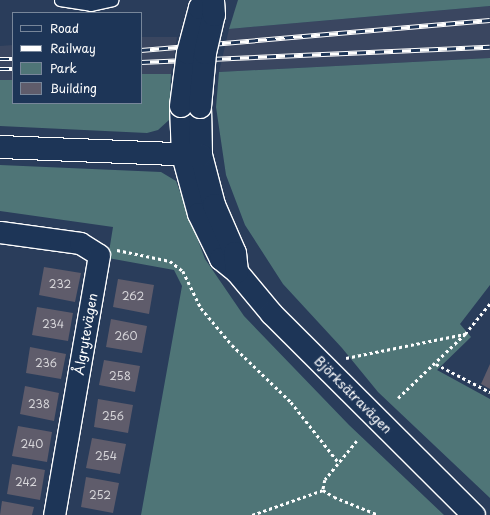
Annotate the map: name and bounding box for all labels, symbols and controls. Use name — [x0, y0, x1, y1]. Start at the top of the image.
legend — [12, 12, 142, 104]
text: Road — [50, 19, 79, 37]
text: Railway — [50, 39, 96, 57]
text: Park — [50, 59, 77, 77]
text: Building — [50, 79, 97, 97]
house number: 232 — [49, 277, 71, 291]
house number: 262 — [122, 289, 144, 303]
street label: Ålgrytevägen — [71, 292, 101, 376]
house number: 234 — [42, 317, 64, 331]
house number: 260 — [114, 329, 138, 343]
street label: Björksätravägen — [311, 353, 395, 437]
house number: 236 — [35, 356, 57, 370]
house number: 258 — [109, 369, 131, 383]
house number: 238 — [28, 397, 50, 411]
house number: 256 — [102, 409, 124, 423]
house number: 240 — [21, 437, 43, 451]
house number: 254 — [95, 449, 117, 463]
house number: 242 — [15, 475, 37, 489]
house number: 252 — [89, 488, 111, 502]

